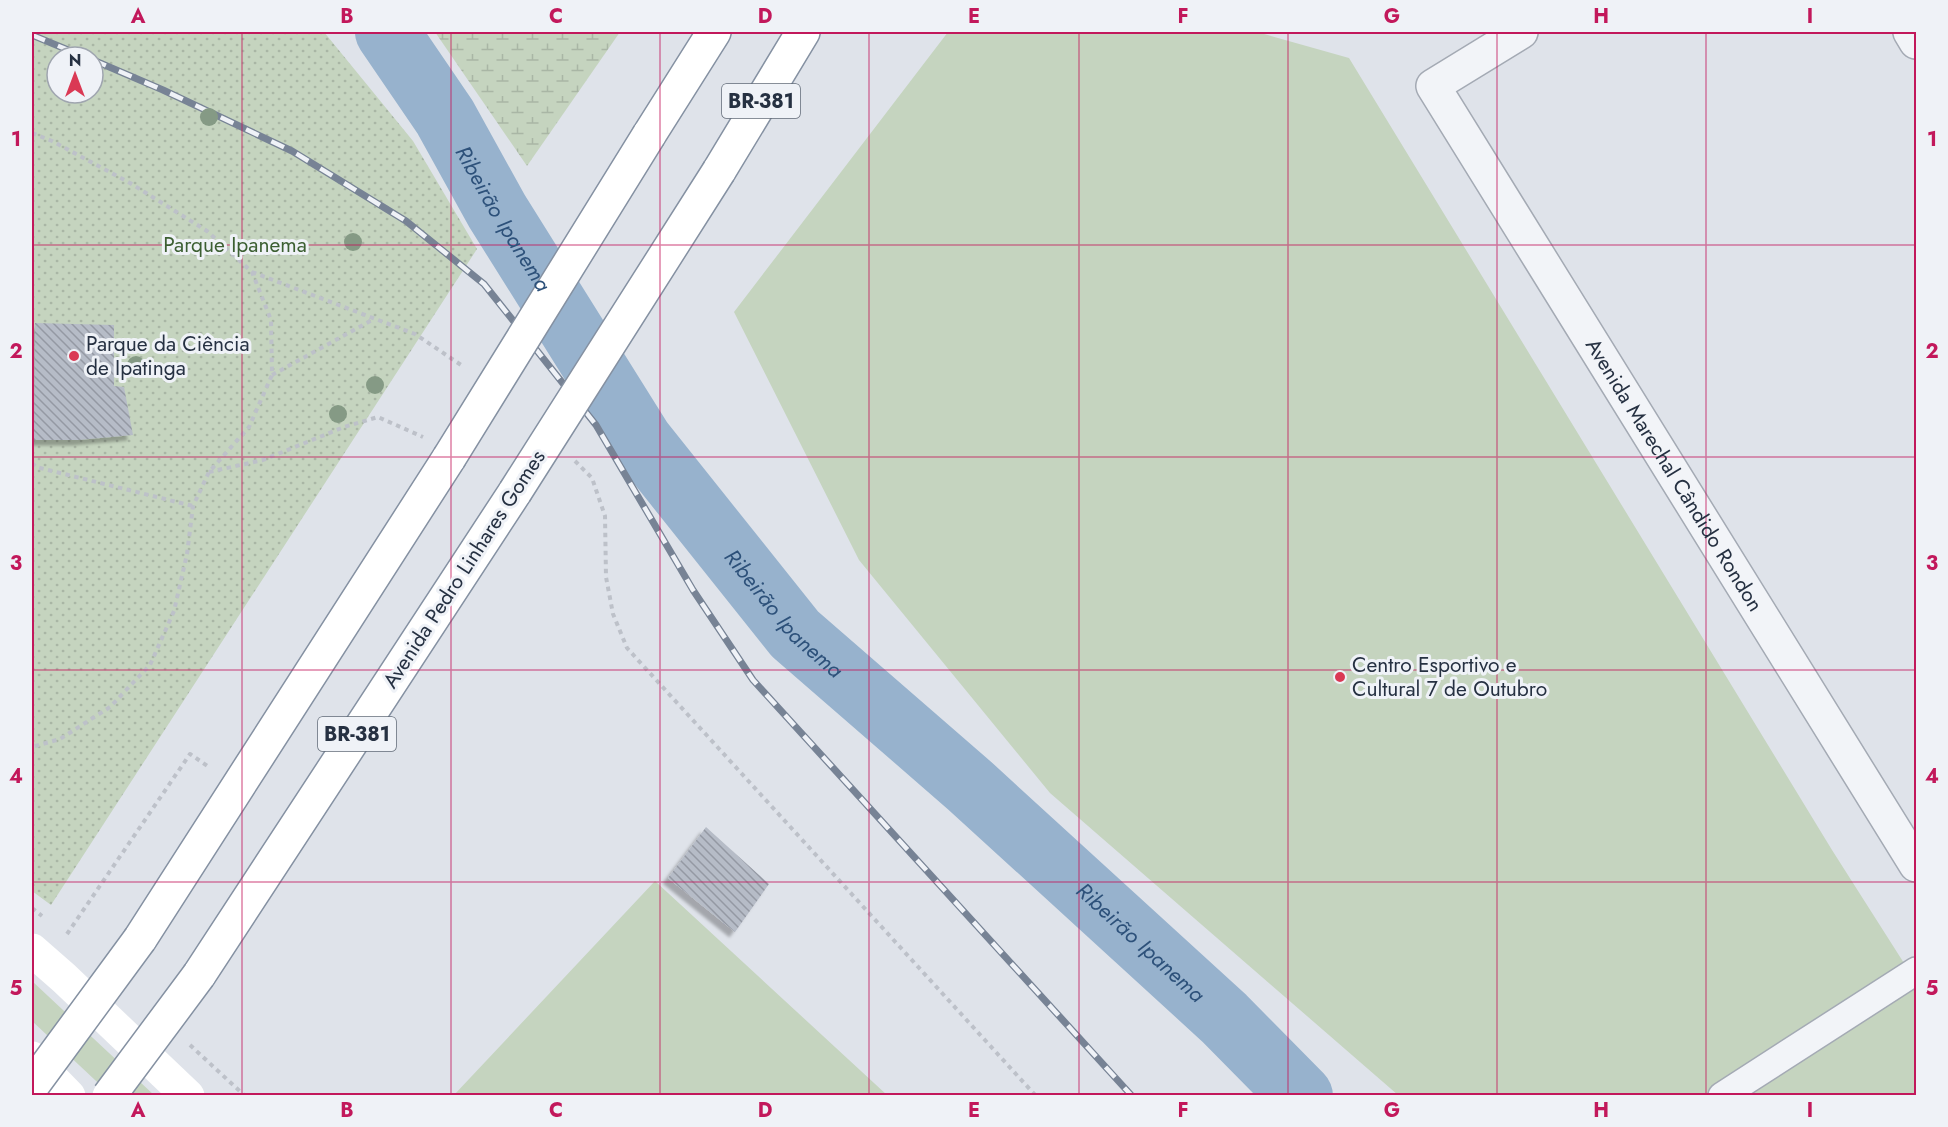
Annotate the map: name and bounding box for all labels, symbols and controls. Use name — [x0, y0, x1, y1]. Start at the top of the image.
text: A — [130, 2, 146, 31]
text: B — [340, 2, 354, 31]
text: C — [549, 2, 563, 31]
text: D — [758, 2, 772, 31]
text: E — [968, 2, 980, 31]
text: F — [1177, 2, 1189, 31]
text: G — [1384, 2, 1400, 31]
text: H — [1593, 2, 1609, 31]
text: I — [1807, 2, 1813, 31]
north arrow — [45, 45, 105, 105]
text: N — [69, 49, 81, 72]
road number: BR-381 — [722, 84, 800, 118]
text: 1 — [11, 125, 21, 154]
text: 1 — [1927, 125, 1937, 154]
water label: Ribeirão Ipanema — [448, 140, 559, 297]
park label: Parque Ipanema — [163, 230, 307, 260]
place label: Parque da Ciência de Ipatinga — [86, 329, 250, 383]
street label: Avenida Marechal Cândido Rondon — [1578, 333, 1770, 617]
text: 2 — [9, 337, 23, 366]
text: 2 — [1925, 337, 1939, 366]
marker: Parque da Ciência de Ipatinga — [67, 349, 81, 363]
street label: Avenida Pedro Linhares Gomes — [376, 444, 552, 694]
water label: Ribeirão Ipanema — [717, 542, 851, 685]
text: 3 — [10, 549, 22, 578]
text: 3 — [1926, 549, 1938, 578]
place label: Centro Esportivo e Cultural 7 de Outubro — [1352, 650, 1547, 704]
marker: Centro Esportivo e Cultural 7 de Outubro — [1333, 670, 1347, 684]
road number: BR-381 — [318, 717, 396, 751]
text: 4 — [9, 762, 23, 791]
text: 4 — [1925, 762, 1939, 791]
water label: Ribeirão Ipanema — [1069, 875, 1213, 1010]
text: 5 — [10, 974, 23, 1003]
text: 5 — [1926, 974, 1939, 1003]
text: A — [130, 1096, 146, 1125]
text: B — [340, 1096, 354, 1125]
text: C — [549, 1096, 563, 1125]
text: D — [758, 1096, 772, 1125]
text: E — [968, 1096, 980, 1125]
text: F — [1177, 1096, 1189, 1125]
text: G — [1384, 1096, 1400, 1125]
text: H — [1593, 1096, 1609, 1125]
text: I — [1807, 1096, 1813, 1125]

